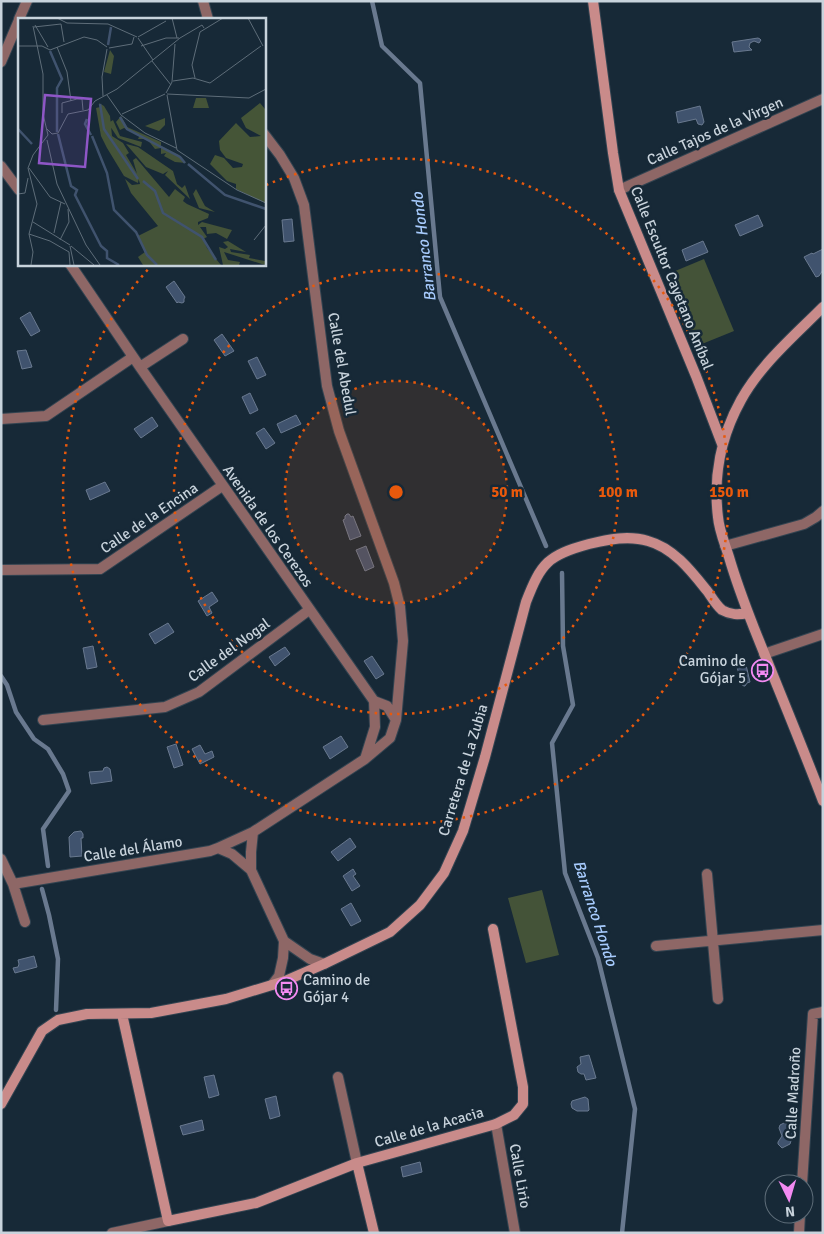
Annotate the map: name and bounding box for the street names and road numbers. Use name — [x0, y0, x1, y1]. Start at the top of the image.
street label: Calle Tajos de la Virgen — [644, 93, 786, 169]
street label: Calle Escultor Cayetano Aníbal — [627, 184, 717, 372]
street label: Calle del Abedul — [324, 311, 360, 417]
street label: Avenida de los Cerezos — [219, 462, 317, 591]
street label: Calle de la Encina — [97, 479, 201, 557]
street label: Calle del Nogal — [184, 614, 274, 686]
street label: Carretera de La Zubia — [434, 702, 492, 838]
street label: Calle del Álamo — [82, 831, 184, 866]
street label: Calle Madroño — [782, 1046, 804, 1140]
street label: Calle de la Acacia — [372, 1103, 486, 1151]
street label: Calle Lirio — [505, 1142, 535, 1210]

